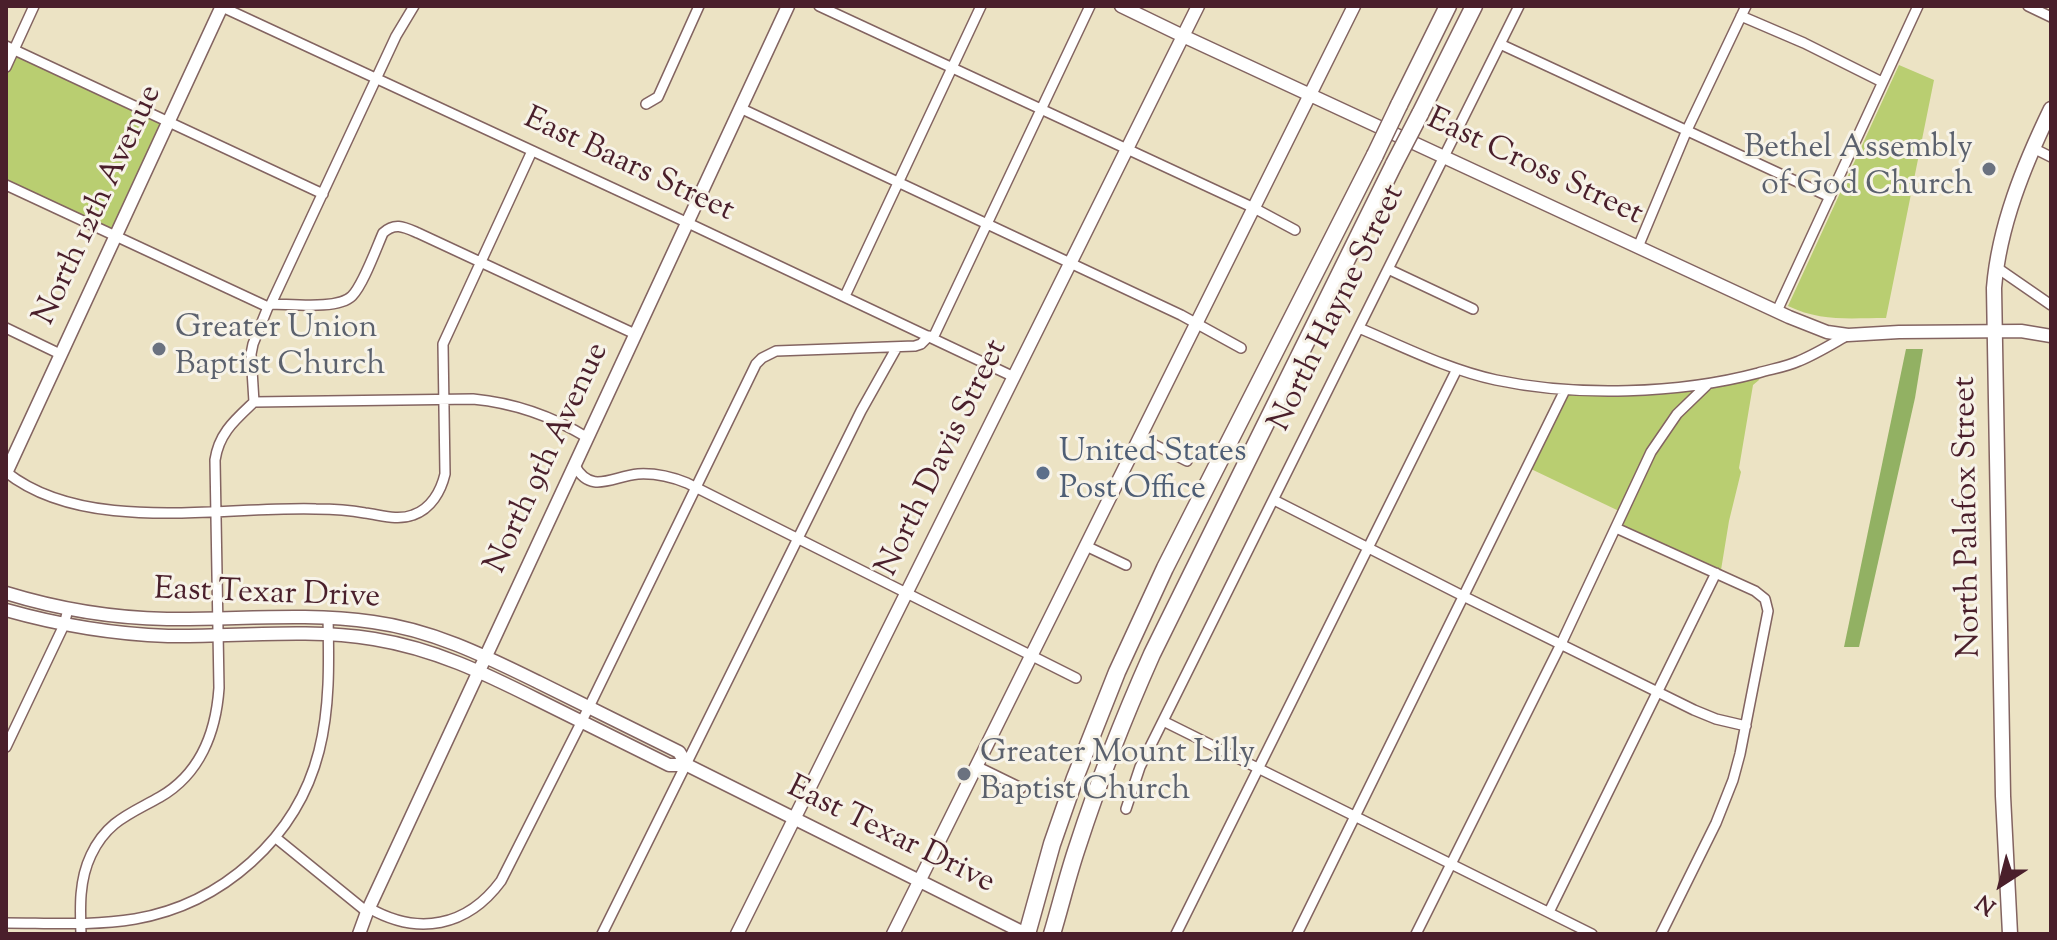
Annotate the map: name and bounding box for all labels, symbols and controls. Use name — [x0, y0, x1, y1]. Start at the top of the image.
street label: North 12th Avenue — [28, 80, 172, 332]
street label: East Baars Street — [517, 101, 739, 233]
street label: East Cross Street — [1420, 102, 1648, 236]
place label: Bethel Assembly of God Church — [1744, 132, 1973, 207]
marker: Bethel Assembly of God Church — [1980, 160, 1998, 178]
street label: North Hayne Street — [1263, 179, 1415, 439]
place label: Greater Union Baptist Church — [175, 312, 385, 387]
street label: North Davis Street — [870, 334, 1018, 584]
street label: North 9th Avenue — [479, 338, 619, 580]
marker: Greater Union Baptist Church — [150, 340, 168, 358]
street label: North Palafox Street — [1948, 376, 1992, 658]
place label: United States Post Office — [1059, 436, 1247, 511]
marker: United States Post Office — [1034, 464, 1052, 482]
street label: East Texar Drive — [153, 573, 381, 619]
place label: Greater Mount Lilly Baptist Church — [980, 737, 1255, 812]
marker: Greater Mount Lilly Baptist Church — [955, 765, 973, 783]
street label: East Texar Drive — [780, 770, 1000, 904]
north arrow — [1961, 844, 2041, 924]
text: N — [1970, 885, 2003, 922]

